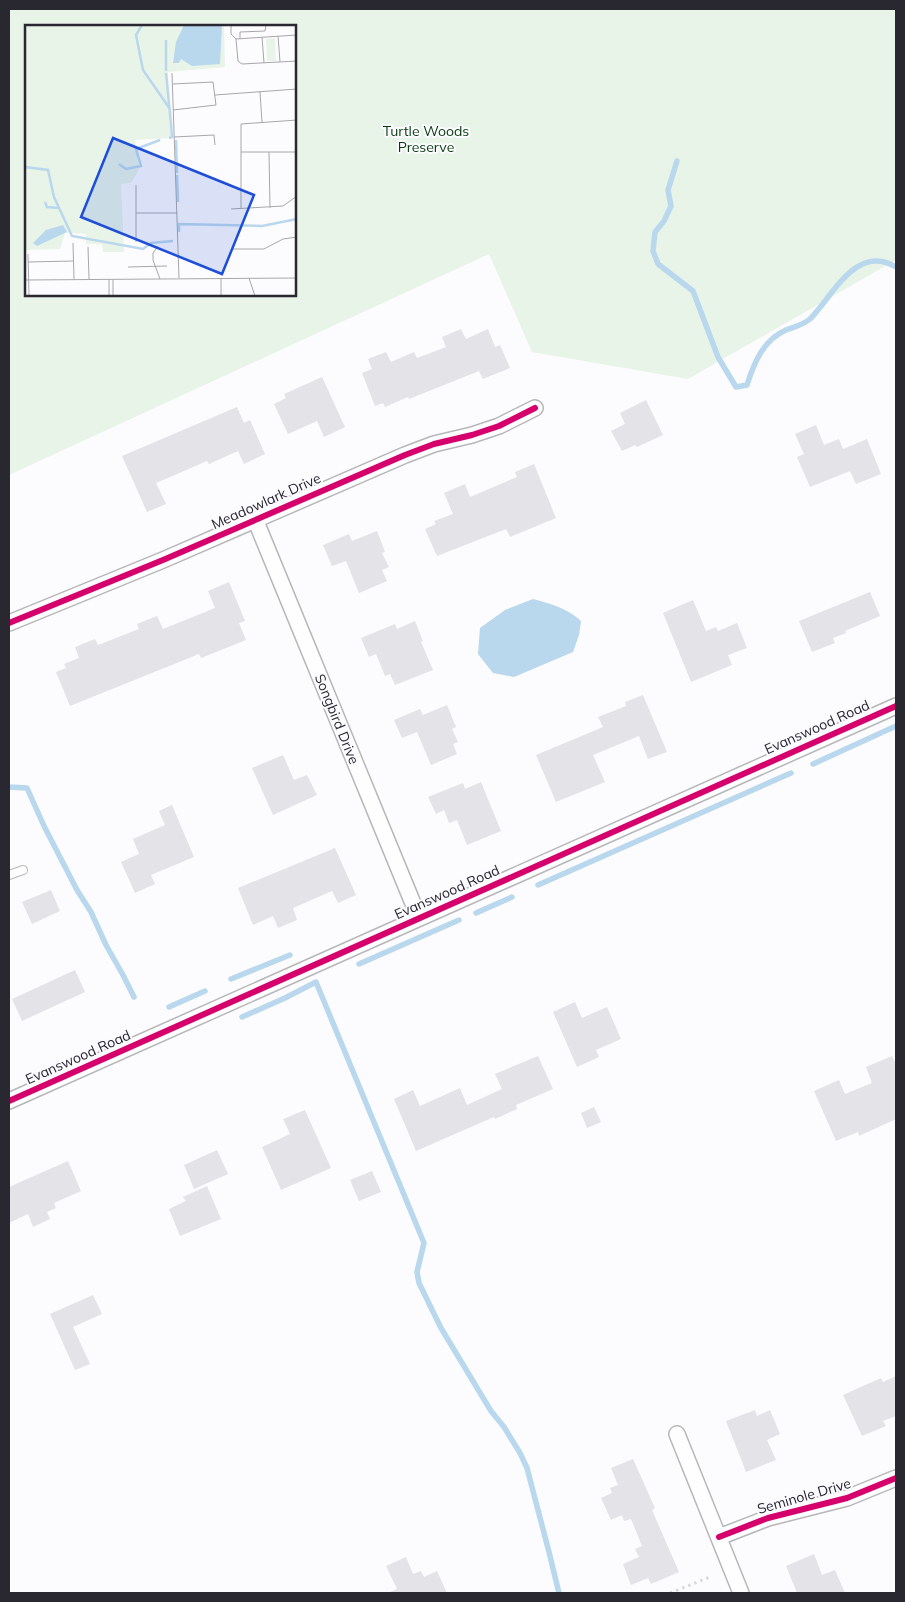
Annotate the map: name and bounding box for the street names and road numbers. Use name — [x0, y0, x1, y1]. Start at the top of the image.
street label: Meadowlark Drive — [208, 469, 324, 533]
street label: Songbird Drive — [311, 671, 363, 767]
street label: Evanswood Road — [762, 696, 872, 758]
street label: Evanswood Road — [392, 861, 502, 923]
street label: Evanswood Road — [23, 1026, 133, 1088]
street label: Seminole Drive — [755, 1474, 853, 1518]

